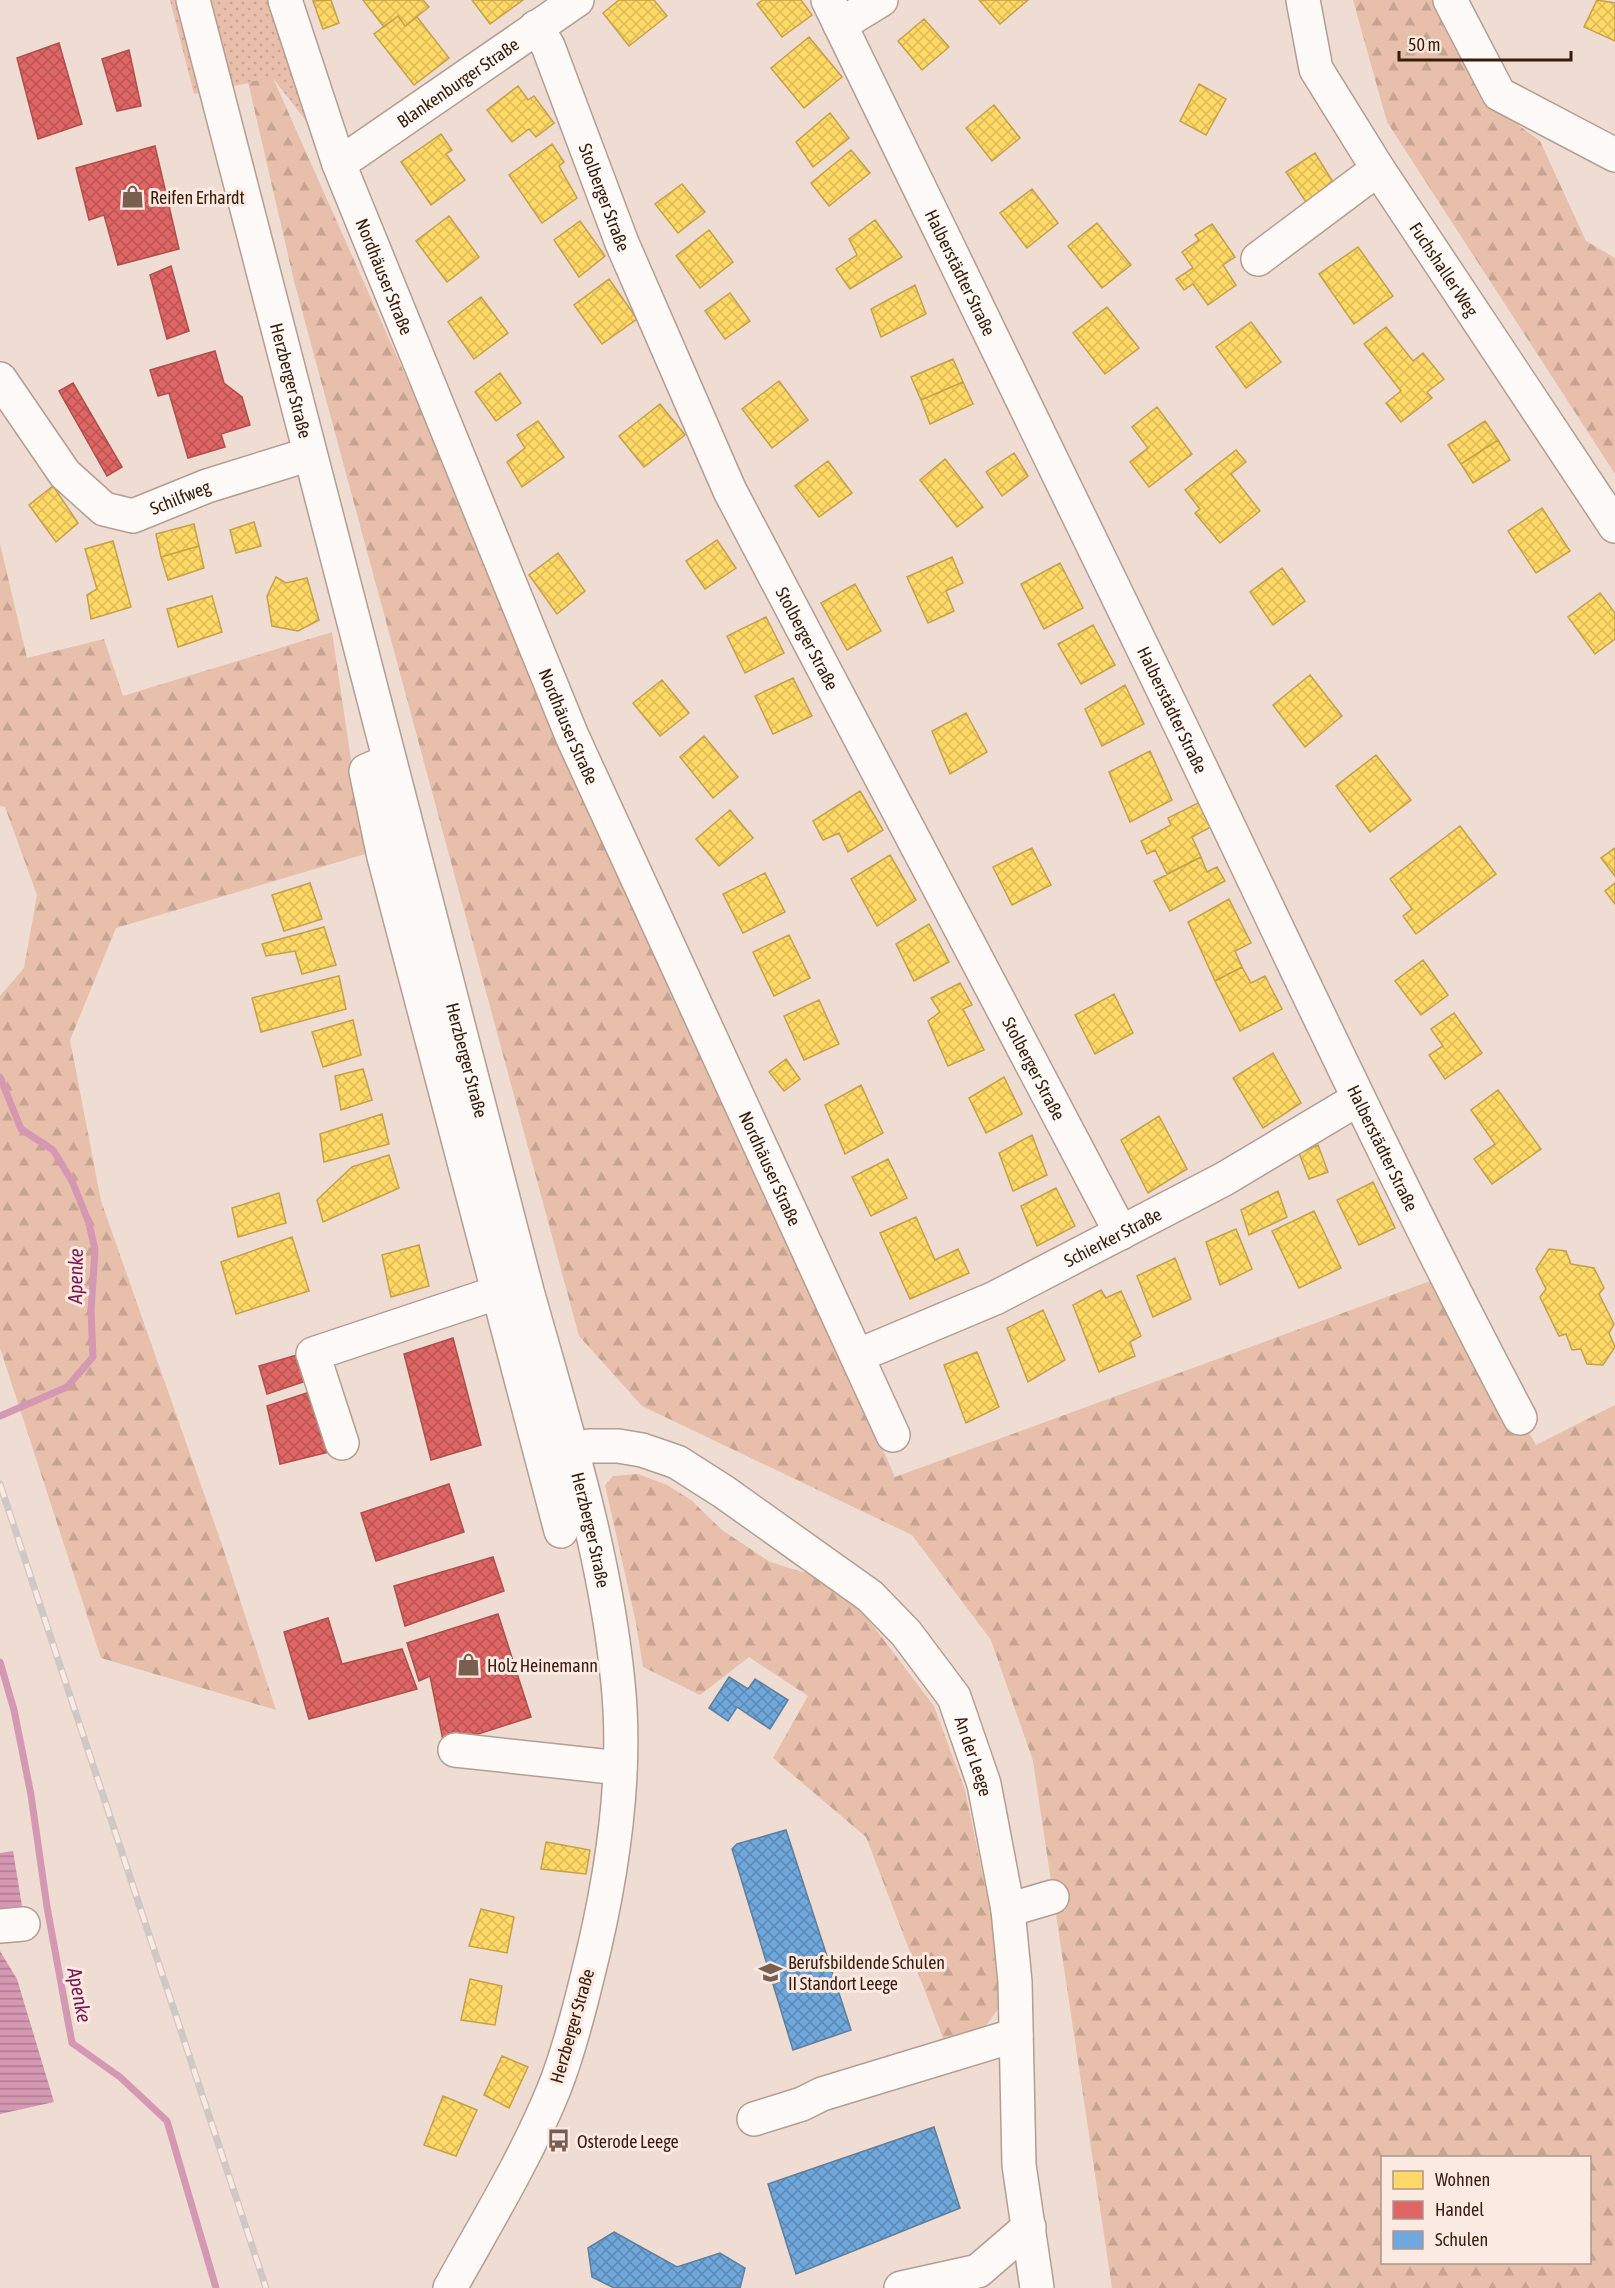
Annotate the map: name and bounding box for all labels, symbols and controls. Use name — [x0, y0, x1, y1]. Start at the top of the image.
scale bar — [1399, 24, 1572, 62]
street label: Blankenburger Straße — [393, 33, 522, 132]
text: 50 m — [1408, 34, 1440, 55]
street label: Stolberger Straße — [575, 140, 635, 254]
shop icon: Reifen Erhardt — [119, 184, 145, 210]
place label: Reifen Erhardt — [150, 187, 245, 208]
street label: Halberstädter Straße — [921, 206, 1000, 339]
street label: Nordhäuser Straße — [352, 215, 418, 338]
street label: Fuchshaller Weg — [1406, 218, 1483, 320]
street label: Herzberger Straße — [266, 321, 316, 440]
street label: Schilfweg — [147, 475, 213, 519]
street label: Stolberger Straße — [772, 583, 843, 693]
street label: Halberstädter Straße — [1133, 643, 1212, 776]
street label: Nordhäuser Straße — [535, 665, 603, 787]
street label: Herzberger Straße — [442, 1000, 492, 1120]
street label: Stolberger Straße — [999, 1013, 1070, 1123]
street label: Halberstädter Straße — [1343, 1081, 1423, 1214]
street label: Nordhäuser Straße — [735, 1108, 806, 1229]
street label: Schierker Straße — [1060, 1203, 1165, 1271]
water label: Apenke — [63, 1248, 87, 1305]
street label: Herzberger Straße — [568, 1470, 614, 1590]
shop icon: Holz Heinemann — [456, 1652, 482, 1678]
place label: Holz Heinemann — [487, 1655, 598, 1676]
street label: An der Leege — [951, 1713, 997, 1798]
place label: Berufsbildende Schulen II Standort Leege — [788, 1952, 945, 1994]
school or university icon: Berufsbildende Schulen II Standort Leege — [757, 1959, 783, 1985]
water label: Apenke — [63, 1965, 97, 2024]
street label: Herzberger Straße — [546, 1966, 598, 2086]
bus stop icon: Osterode Leege — [546, 2128, 572, 2154]
place label: Osterode Leege — [577, 2131, 679, 2152]
legend — [1381, 2156, 1591, 2264]
text: Wohnen — [1435, 2169, 1490, 2190]
text: Handel — [1435, 2199, 1484, 2220]
text: Schulen — [1435, 2229, 1488, 2250]

